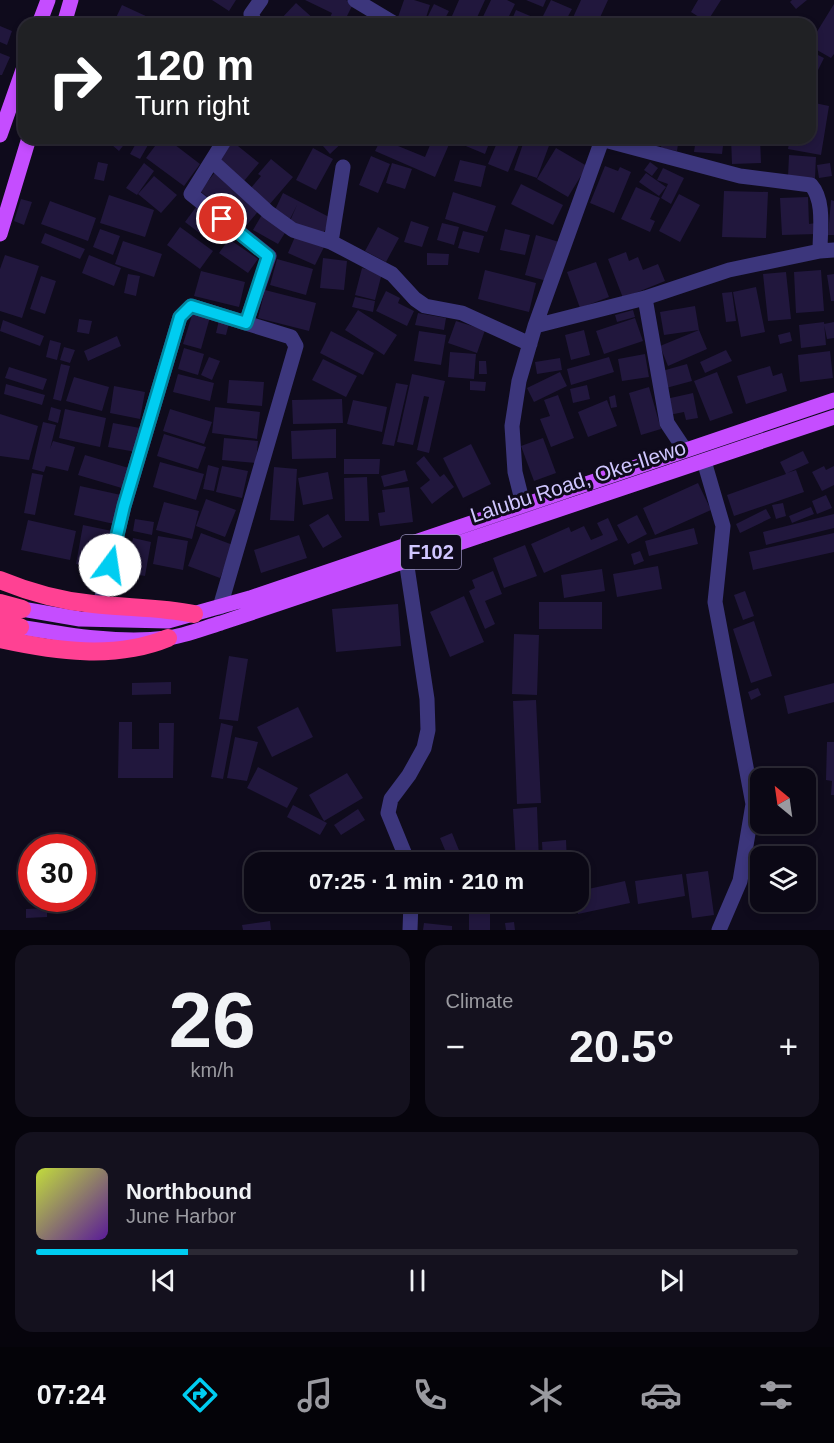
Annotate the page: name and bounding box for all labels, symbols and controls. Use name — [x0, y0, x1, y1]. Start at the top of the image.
icon: right — [36, 42, 114, 120]
text: 120 m — [135, 42, 254, 89]
text: Turn right — [135, 91, 250, 121]
pin — [196, 193, 247, 244]
icon: arrive — [205, 202, 238, 235]
street label: Lalubu Road, Oke-Ilewo — [467, 435, 689, 527]
position arrow — [78, 533, 142, 597]
road number: F102 — [401, 535, 461, 569]
north arrow — [750, 768, 816, 834]
map controls — [750, 768, 816, 912]
speed limit sign: 30 — [18, 834, 96, 912]
button: layers — [750, 846, 816, 912]
text: 07:25 · 1 min · 210 m — [309, 869, 524, 894]
text: 26 — [169, 976, 256, 1064]
text: Climate — [446, 990, 513, 1012]
text: 20.5° — [569, 1021, 675, 1072]
text: − — [446, 1028, 465, 1065]
text: + — [779, 1028, 798, 1065]
text: km/h — [191, 1059, 234, 1081]
text: Northbound — [126, 1179, 252, 1204]
text: June Harbor — [126, 1205, 236, 1227]
icon: previous — [147, 1264, 180, 1297]
icon: pause — [401, 1264, 434, 1297]
icon: next — [655, 1264, 688, 1297]
icon: directions — [179, 1374, 221, 1416]
icon: music — [294, 1374, 336, 1416]
icon: phone — [409, 1374, 451, 1416]
icon: climate — [525, 1374, 567, 1416]
icon: car — [640, 1374, 682, 1416]
icon: filters — [755, 1374, 797, 1416]
text: 07:24 — [37, 1380, 106, 1410]

